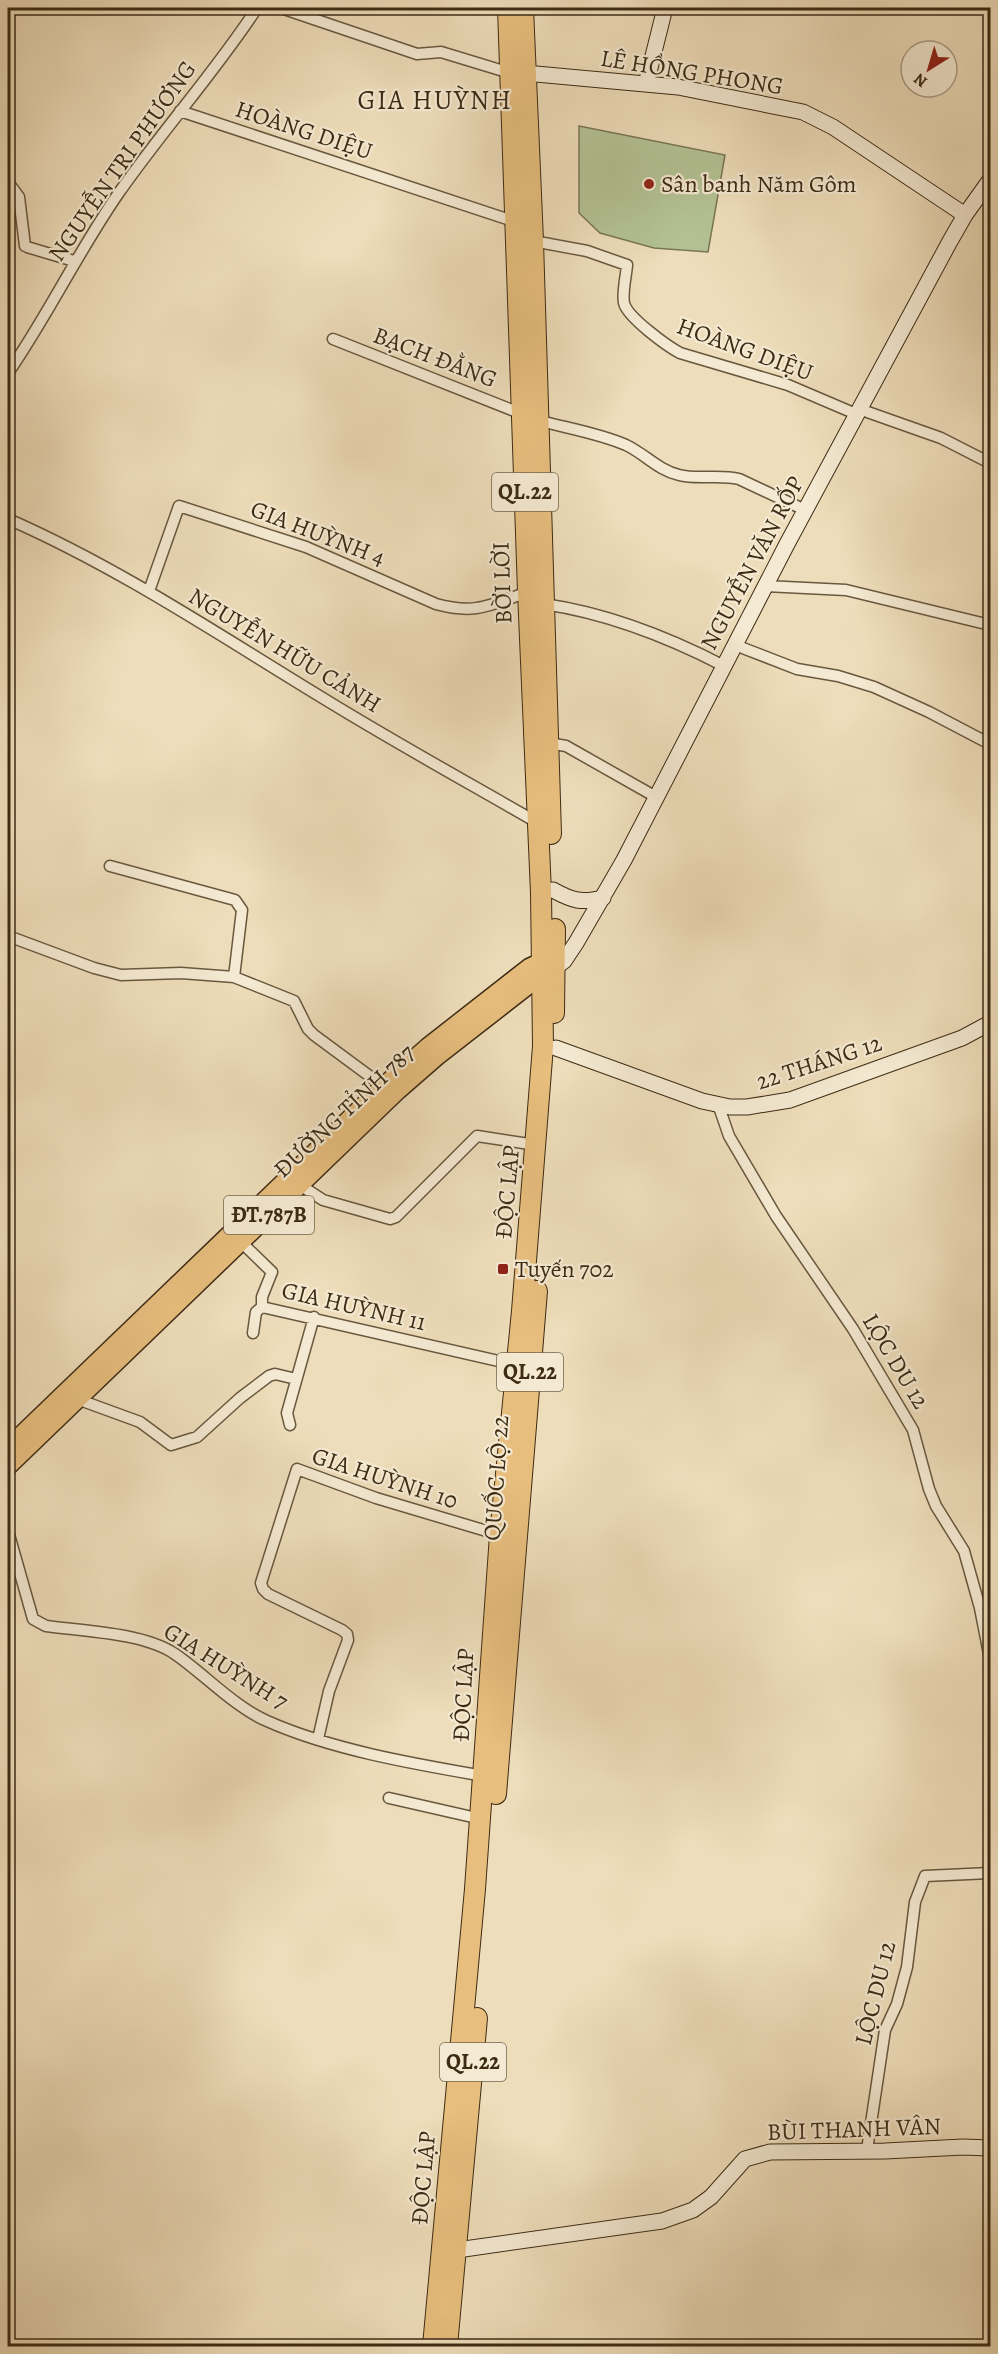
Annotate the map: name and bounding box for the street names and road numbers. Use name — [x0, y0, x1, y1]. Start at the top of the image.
street label: LÊ HỒNG PHONG — [598, 42, 786, 102]
street label: NGUYỄN TRI PHƯƠNG — [41, 54, 203, 268]
street label: HOÀNG DIỆU — [231, 93, 377, 167]
street label: HOÀNG DIỆU — [673, 310, 817, 388]
street label: BẠCH ĐẰNG — [369, 319, 501, 395]
street label: NGUYỄN VĂN RỐP — [693, 470, 811, 656]
road number: QL.22 — [492, 473, 558, 511]
street label: GIA HUỲNH 4 — [246, 493, 390, 573]
street label: BỜI LỜI — [485, 541, 519, 625]
street label: NGUYỄN HỮU CẢNH — [183, 580, 387, 720]
street label: 22 THÁNG 12 — [752, 1027, 886, 1097]
street label: ĐƯỜNG TỈNH 787 — [266, 1037, 422, 1185]
street label: ĐỘC LẬP — [487, 1144, 527, 1240]
road number: ĐT.787B — [224, 1196, 314, 1234]
street label: GIA HUỲNH 11 — [279, 1274, 429, 1338]
street label: LỘC DU 12 — [855, 1307, 937, 1415]
road number: QL.22 — [497, 1353, 563, 1391]
street label: QUỐC LỘ 22 — [476, 1414, 516, 1542]
street label: GIA HUỲNH 10 — [308, 1439, 462, 1517]
street label: GIA HUỲNH 7 — [158, 1615, 295, 1717]
street label: ĐỘC LẬP — [445, 1647, 481, 1743]
street label: LỘC DU 12 — [847, 1938, 903, 2048]
road number: QL.22 — [440, 2043, 506, 2081]
street label: BÙI THANH VÂN — [766, 2110, 942, 2148]
street label: ĐỘC LẬP — [403, 2130, 443, 2226]

